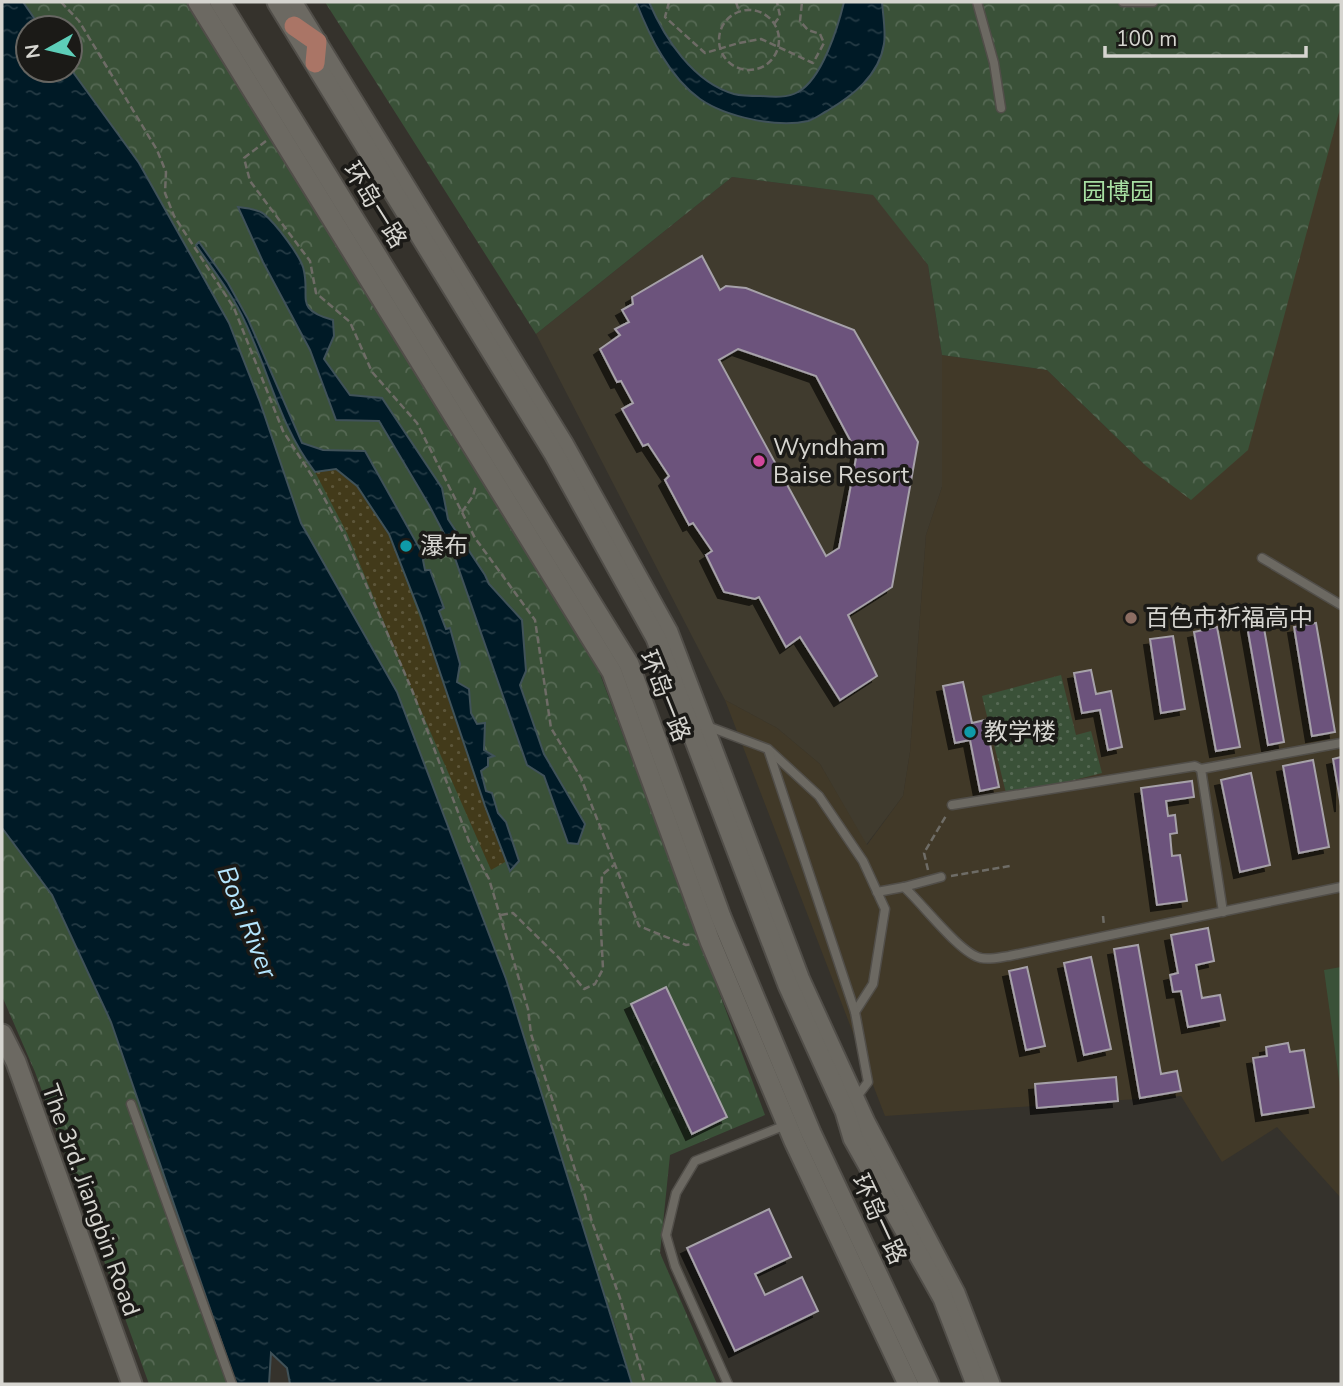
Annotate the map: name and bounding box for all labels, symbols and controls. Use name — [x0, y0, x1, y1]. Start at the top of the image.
north arrow — [14, 14, 84, 84]
scale bar — [1105, 14, 1306, 58]
text: 100 m — [1116, 25, 1177, 53]
text: N — [19, 42, 47, 60]
street label: 环岛一路 — [336, 156, 414, 254]
park label: 园博园 — [1082, 176, 1154, 208]
place label: Wyndham Baise Resort — [773, 431, 910, 491]
marker: Wyndham Baise Resort — [751, 453, 767, 469]
place label: 瀑布 — [420, 530, 468, 562]
marker: 瀑布 — [398, 538, 414, 554]
place label: 百色市祈福高中 — [1145, 602, 1313, 634]
marker: 百色市祈福高中 — [1123, 610, 1139, 626]
street label: 环岛一路 — [632, 646, 698, 746]
place label: 教学楼 — [984, 716, 1056, 748]
marker: 教学楼 — [962, 724, 978, 740]
water label: Boai River — [209, 861, 286, 984]
street label: The 3rd. Jiangbin Road — [34, 1080, 148, 1320]
street label: 环岛一路 — [844, 1169, 914, 1269]

